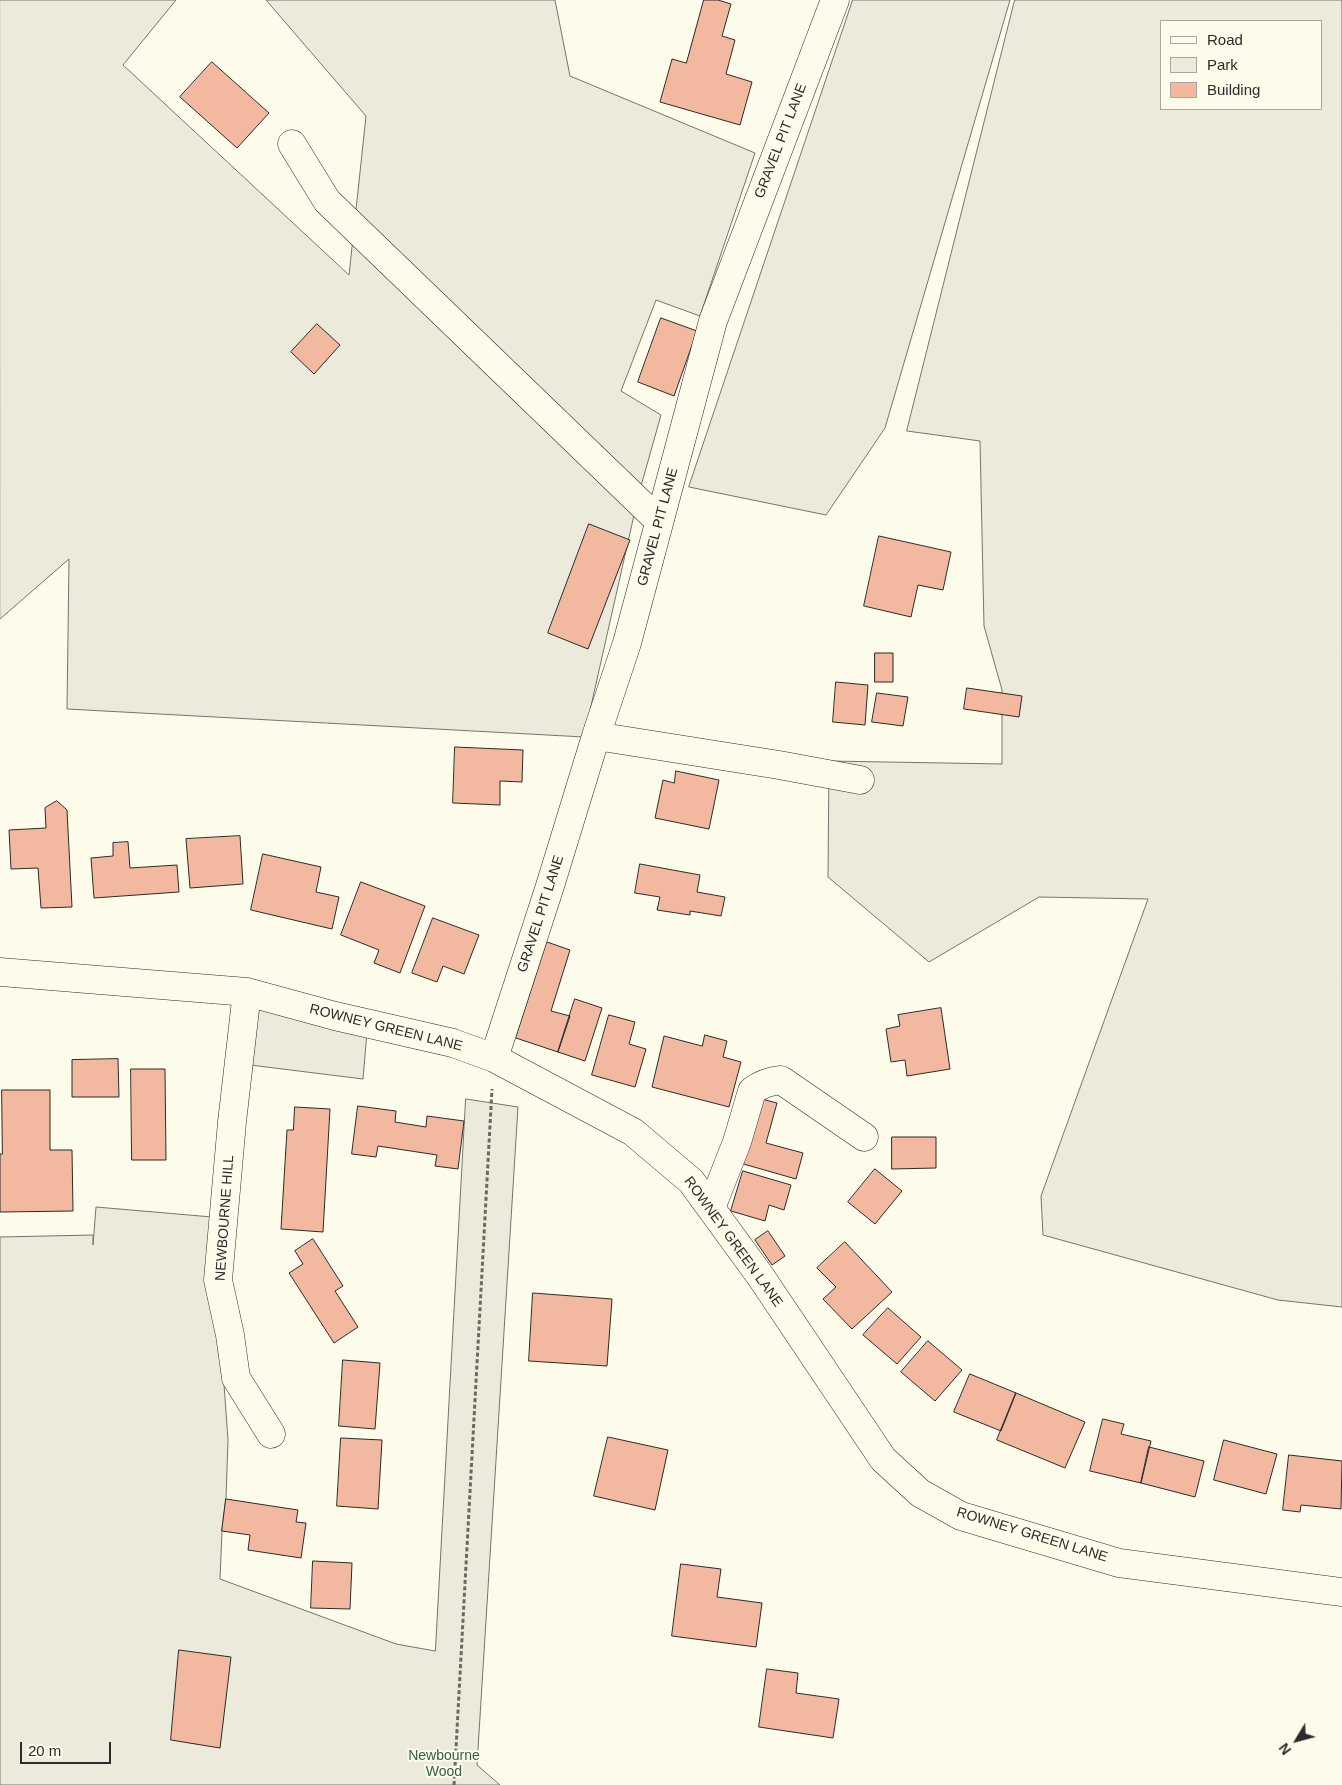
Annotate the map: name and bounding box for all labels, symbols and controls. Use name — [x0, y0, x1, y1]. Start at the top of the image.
legend — [1160, 20, 1322, 110]
text: Road — [1207, 31, 1243, 48]
text: Park — [1207, 56, 1238, 73]
street label: GRAVEL PIT LANE — [751, 81, 811, 201]
text: Building — [1207, 81, 1260, 98]
street label: GRAVEL PIT LANE — [634, 466, 682, 588]
street label: GRAVEL PIT LANE — [514, 853, 568, 975]
street label: ROWNEY GREEN LANE — [308, 1001, 464, 1055]
street label: NEWBOURNE HILL — [212, 1155, 238, 1281]
street label: ROWNEY GREEN LANE — [680, 1173, 786, 1311]
street label: ROWNEY GREEN LANE — [954, 1504, 1110, 1566]
north arrow — [1272, 1715, 1322, 1765]
scale bar — [22, 1732, 114, 1764]
text: N — [1276, 1740, 1294, 1758]
text: 20 m — [28, 1742, 61, 1759]
park label: Newbourne Wood — [408, 1748, 480, 1780]

